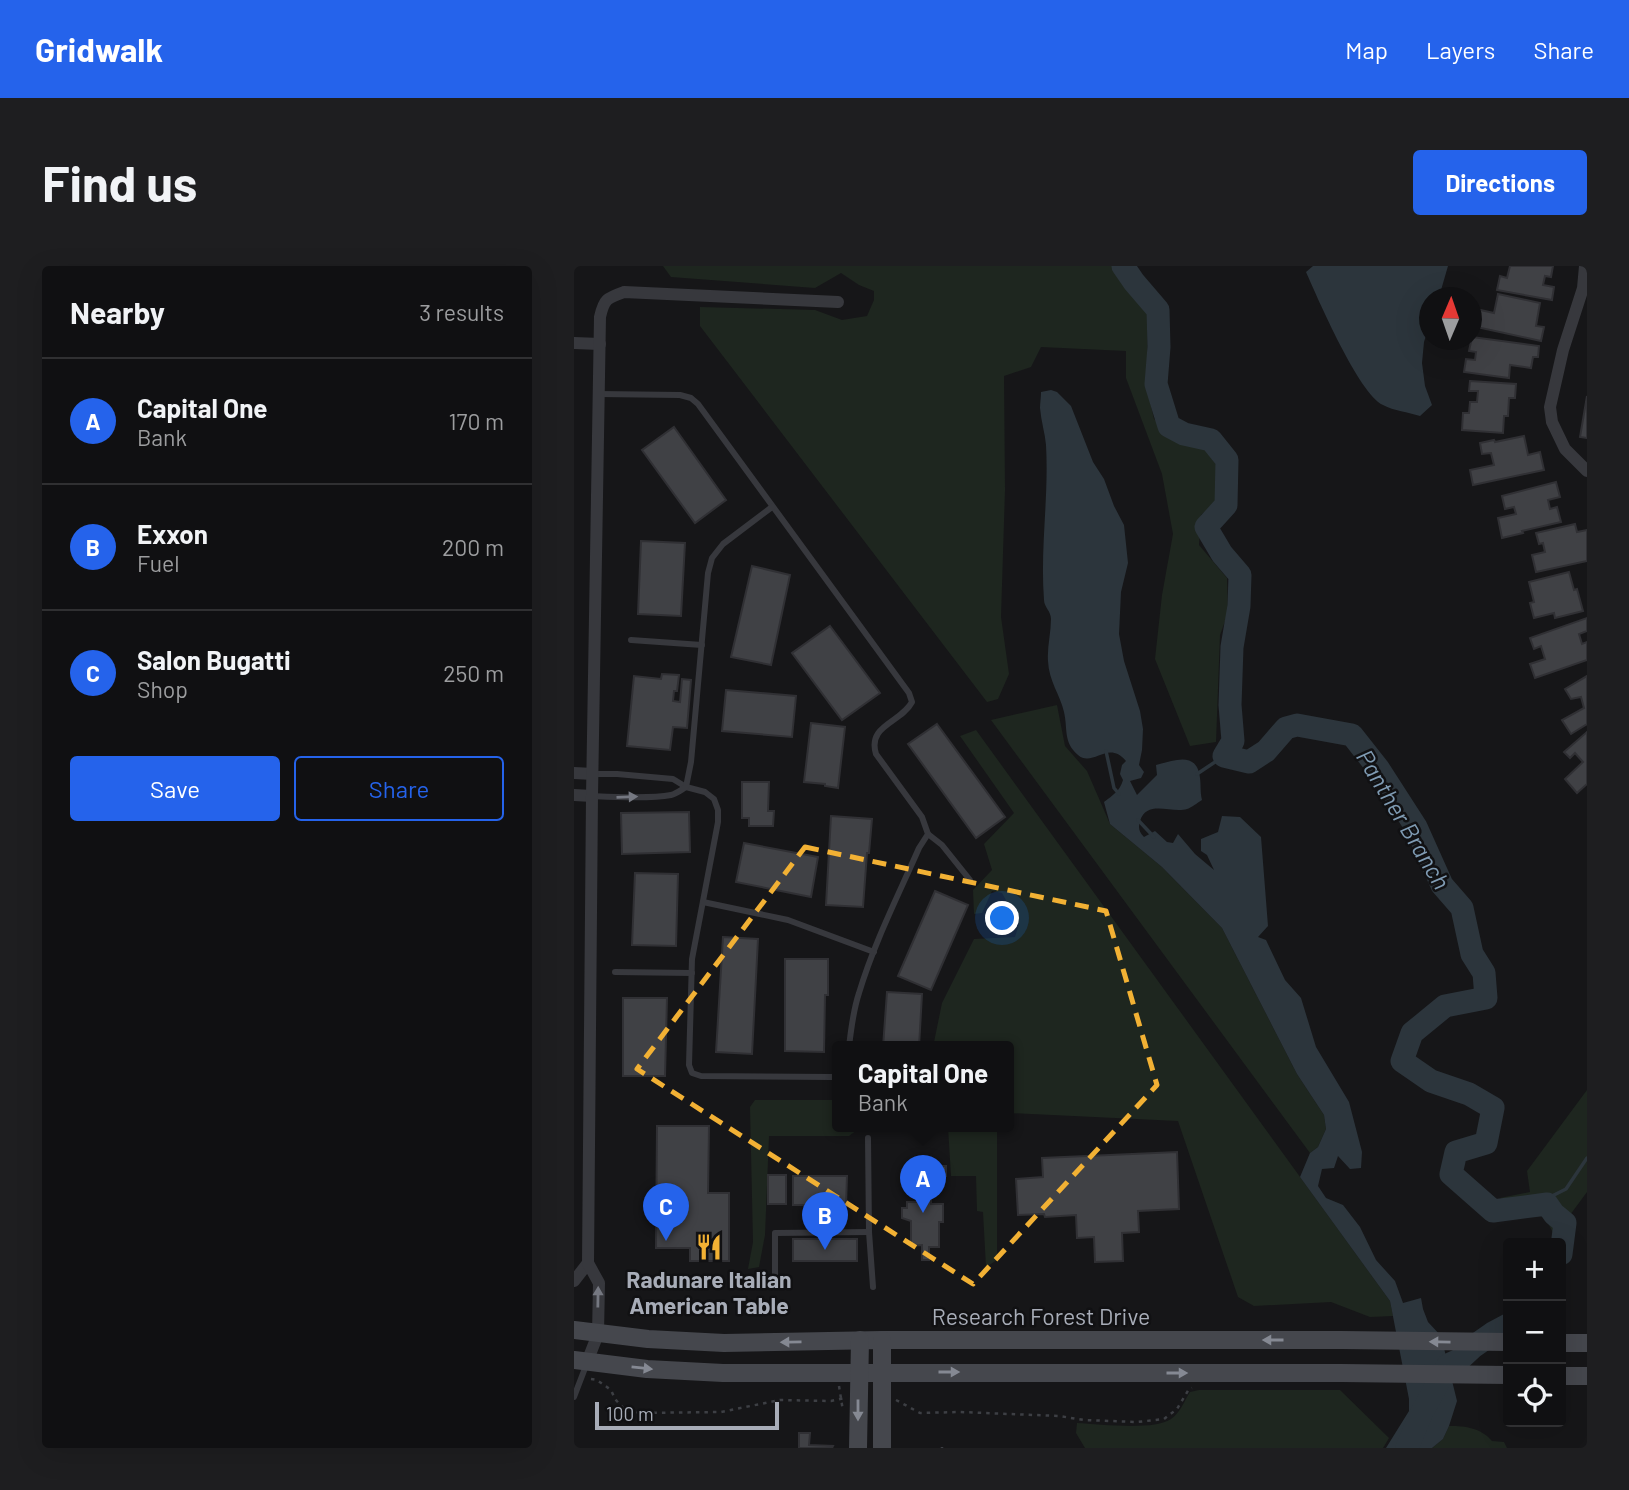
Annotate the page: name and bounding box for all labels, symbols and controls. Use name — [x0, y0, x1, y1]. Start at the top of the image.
text: Gridwalk — [35, 29, 163, 69]
text: Map — [1345, 35, 1388, 64]
text: Layers — [1426, 35, 1495, 64]
text: Share — [1533, 35, 1594, 64]
button: Directions — [1413, 150, 1587, 215]
text: Find us — [42, 153, 197, 212]
north arrow — [1419, 287, 1482, 350]
text: Nearby — [70, 294, 165, 330]
text: 3 results — [419, 298, 504, 326]
text: Capital One — [137, 392, 268, 423]
text: A — [85, 407, 101, 435]
text: 170 m — [448, 407, 504, 435]
text: Bank — [137, 423, 187, 451]
text: Exxon — [137, 518, 208, 549]
text: B — [86, 533, 100, 561]
text: 200 m — [442, 533, 504, 561]
text: Fuel — [137, 549, 180, 577]
text: Salon Bugatti — [137, 644, 291, 675]
text: C — [86, 659, 100, 687]
text: 250 m — [443, 659, 504, 687]
text: Shop — [137, 675, 188, 703]
water label: Panther Branch — [1351, 744, 1457, 894]
button: Save — [70, 756, 280, 821]
button: Share — [294, 756, 504, 821]
one-way arrow — [616, 791, 638, 802]
your location — [985, 901, 1019, 935]
popup — [832, 1041, 1014, 1132]
text: Capital One — [858, 1057, 988, 1088]
text: Bank — [858, 1088, 908, 1116]
pin: A — [900, 1155, 946, 1213]
pin: C — [643, 1183, 689, 1241]
pin: B — [802, 1192, 848, 1250]
restaurant icon: Radunare Italian American Table — [694, 1232, 724, 1262]
map controls — [1503, 1238, 1566, 1427]
button: + — [1503, 1238, 1566, 1301]
place label: Radunare Italian American Table — [626, 1265, 792, 1319]
one-way arrow — [593, 1286, 604, 1308]
button: − — [1503, 1301, 1566, 1364]
street label: Research Forest Drive — [932, 1302, 1150, 1330]
one-way arrow — [1262, 1334, 1284, 1346]
one-way arrow — [780, 1336, 802, 1347]
one-way arrow — [1429, 1336, 1451, 1347]
one-way arrow — [631, 1363, 653, 1374]
button: locate — [1503, 1364, 1566, 1427]
one-way arrow — [939, 1366, 961, 1378]
one-way arrow — [1166, 1367, 1188, 1379]
scale bar — [595, 1399, 779, 1431]
one-way arrow — [852, 1399, 864, 1421]
text: 100 m — [606, 1402, 654, 1425]

